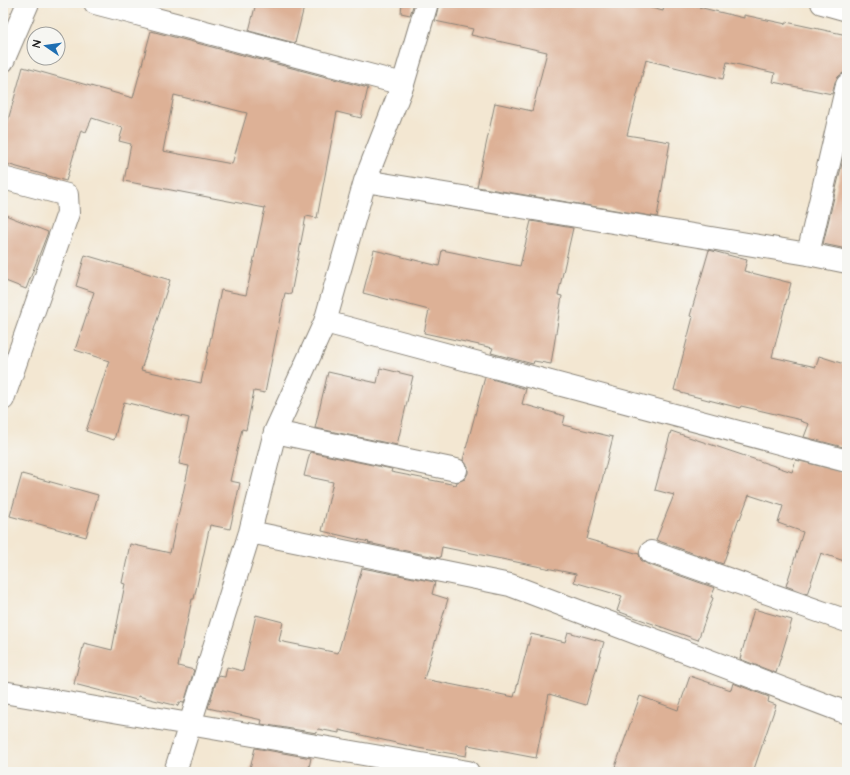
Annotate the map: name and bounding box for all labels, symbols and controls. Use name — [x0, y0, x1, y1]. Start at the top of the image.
north arrow — [26, 26, 66, 66]
text: N — [29, 39, 45, 49]

